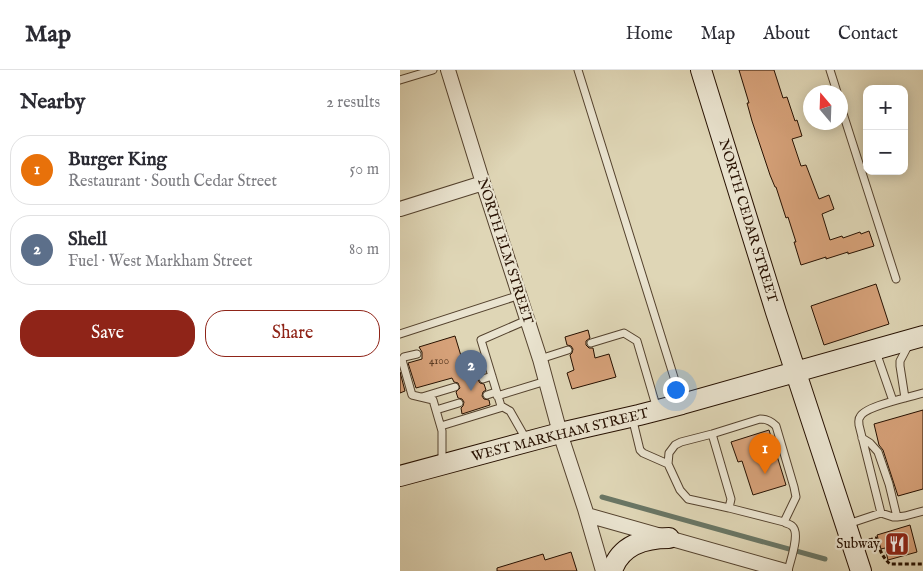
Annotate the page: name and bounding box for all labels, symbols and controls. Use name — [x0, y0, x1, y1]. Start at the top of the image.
text: Map — [25, 19, 71, 50]
text: Home — [626, 23, 673, 46]
text: Map — [701, 23, 735, 46]
text: About — [763, 23, 810, 46]
text: Contact — [838, 23, 898, 46]
north arrow — [803, 85, 848, 130]
map controls — [863, 85, 908, 175]
button: + — [863, 85, 908, 130]
text: Nearby — [20, 89, 85, 116]
text: 2 results — [326, 93, 380, 113]
button: − — [863, 130, 908, 175]
street label: NORTH CEDAR STREET — [714, 137, 782, 306]
text: Burger King — [68, 148, 167, 172]
text: 1 — [34, 160, 40, 180]
text: 50 m — [350, 160, 379, 180]
text: Restaurant · South Cedar Street — [68, 172, 277, 192]
street label: NORTH ELM STREET — [473, 176, 537, 327]
text: Shell — [68, 228, 107, 252]
text: 2 — [33, 240, 41, 260]
text: 80 m — [349, 240, 379, 260]
text: Fuel · West Markham Street — [68, 252, 252, 272]
button: Save — [20, 310, 195, 357]
button: Share — [205, 310, 380, 357]
pin: 2 — [455, 350, 487, 391]
house number: 4100 — [429, 354, 449, 368]
your location — [663, 377, 689, 403]
street label: WEST MARKHAM STREET — [469, 404, 651, 466]
pin: 1 — [749, 433, 781, 474]
restaurant icon: Subway — [884, 531, 910, 557]
place label: Subway — [836, 535, 880, 553]

